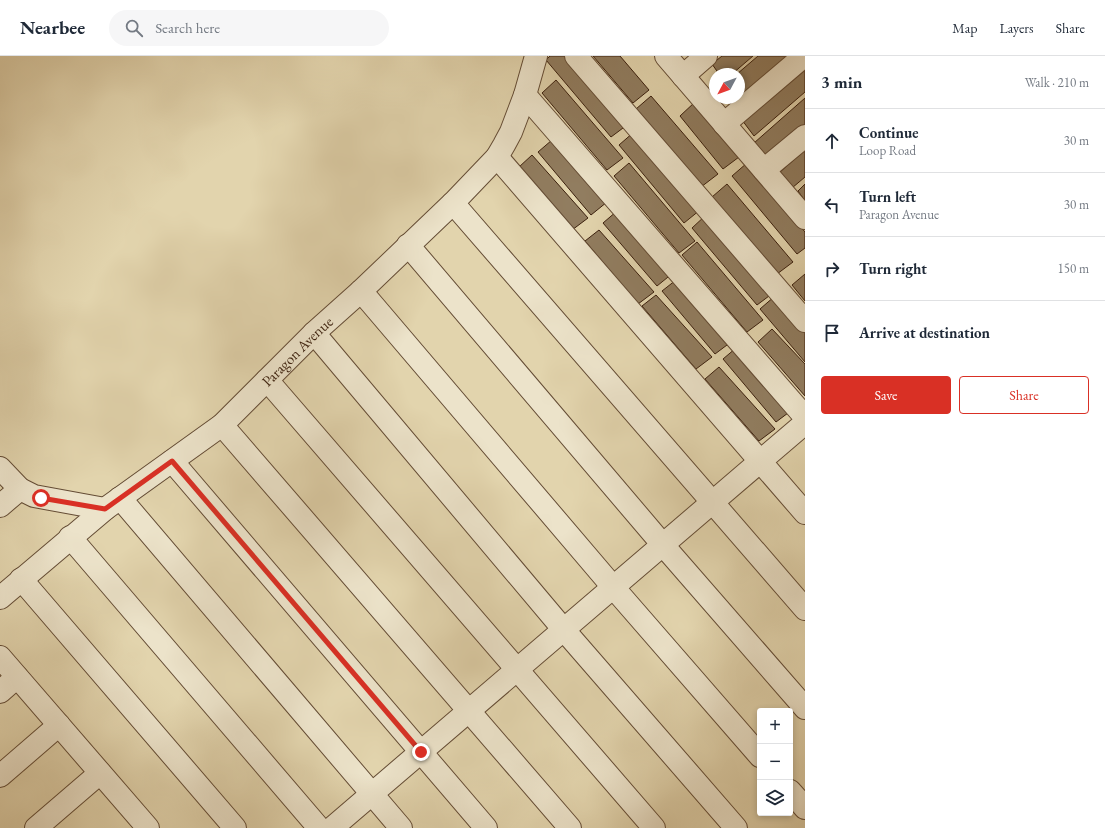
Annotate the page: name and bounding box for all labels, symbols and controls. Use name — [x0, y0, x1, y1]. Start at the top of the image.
search box — [109, 10, 389, 46]
text: Nearbee — [20, 15, 85, 40]
icon: search — [123, 17, 145, 39]
text: Search here — [155, 18, 220, 37]
text: Map — [952, 19, 977, 37]
text: Layers — [999, 19, 1034, 37]
text: Share — [1056, 19, 1085, 37]
north arrow — [709, 68, 745, 104]
text: 3 min — [821, 71, 862, 93]
text: Walk · 210 m — [1025, 74, 1089, 91]
text: Continue — [859, 123, 919, 142]
icon: ahead — [821, 130, 843, 152]
text: 30 m — [1064, 132, 1089, 149]
text: Loop Road — [859, 142, 916, 159]
text: Turn left — [859, 187, 916, 206]
icon: left — [821, 194, 843, 216]
text: 30 m — [1064, 196, 1089, 213]
text: Paragon Avenue — [859, 206, 939, 223]
icon: right — [821, 258, 843, 280]
text: Turn right — [859, 259, 927, 278]
text: 150 m — [1058, 260, 1089, 277]
street label: Paragon Avenue — [257, 312, 336, 390]
icon: arrive — [821, 322, 843, 344]
text: Arrive at destination — [859, 323, 990, 342]
button: Save — [821, 376, 951, 414]
button: Share — [959, 376, 1089, 414]
route start — [32, 489, 50, 507]
map controls — [757, 708, 793, 816]
button: + — [757, 708, 793, 744]
route end — [412, 743, 430, 761]
button: − — [757, 744, 793, 780]
button: layers — [757, 780, 793, 816]

